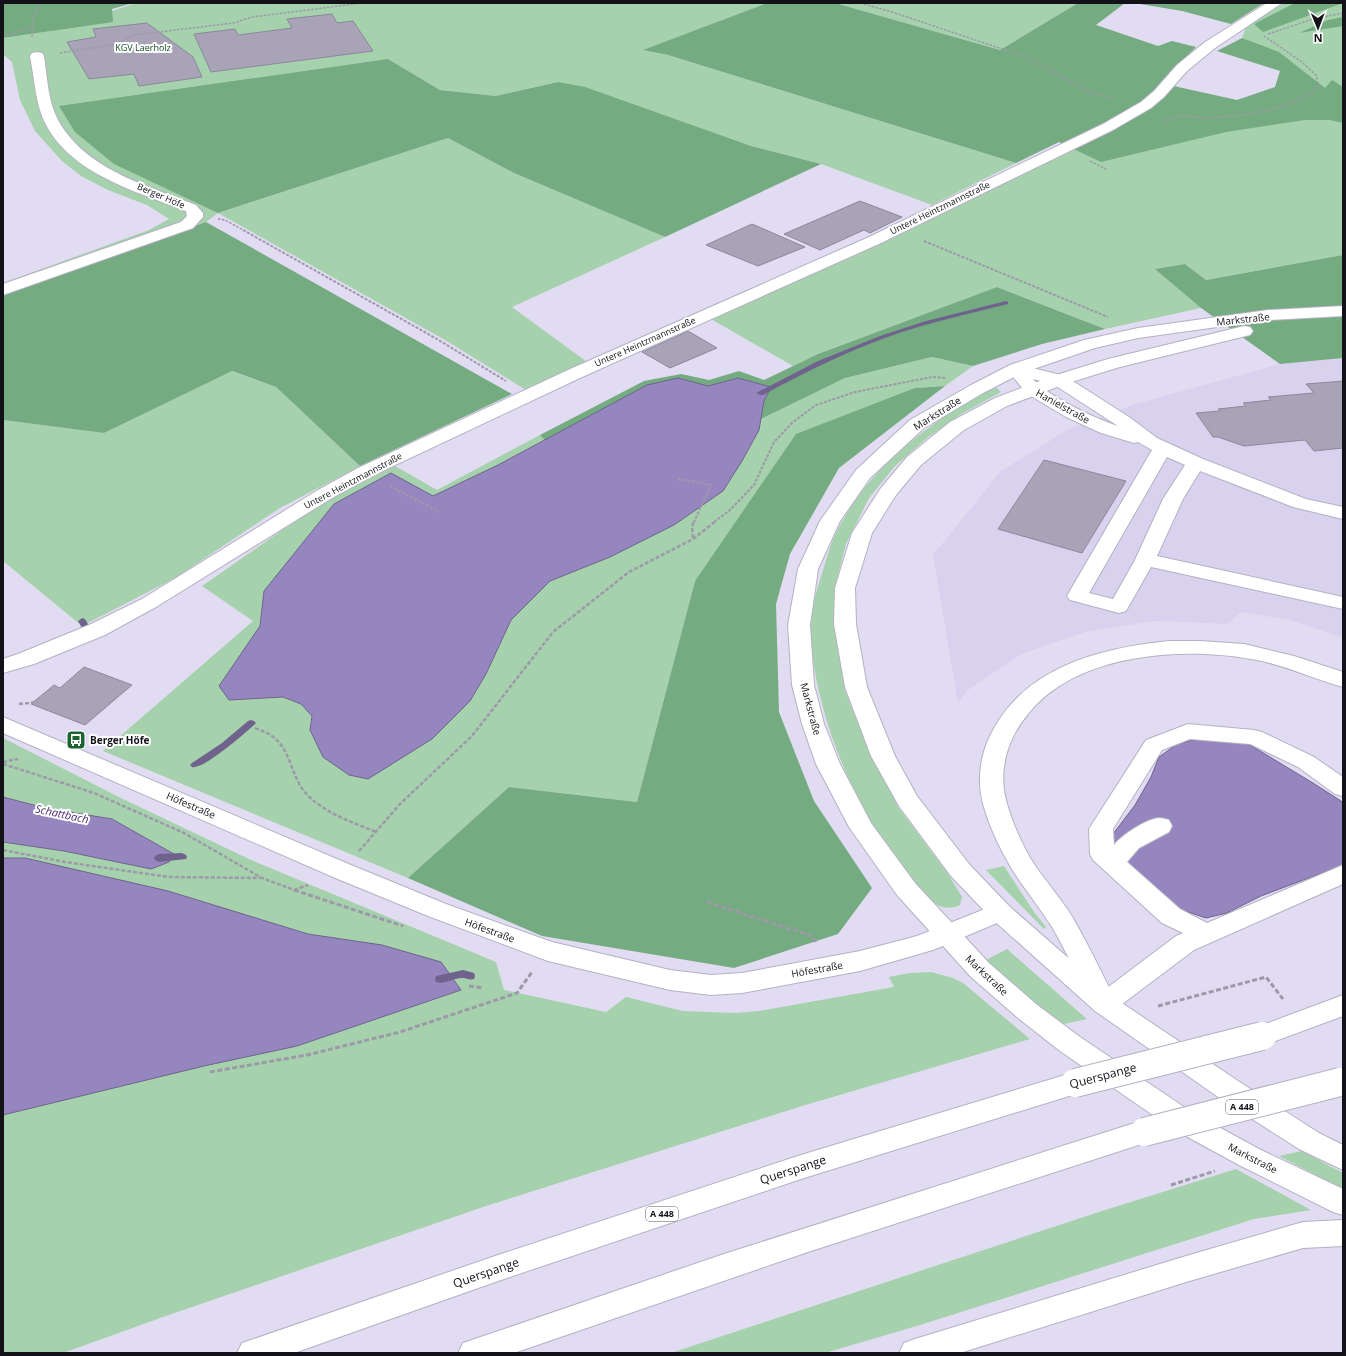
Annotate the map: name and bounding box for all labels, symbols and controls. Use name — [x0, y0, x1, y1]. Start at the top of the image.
north arrow — [1298, 8, 1338, 48]
text: N — [1314, 31, 1323, 46]
park label: KGV Laerholz — [115, 41, 171, 54]
street label: Untere Heintzmannstraße — [888, 178, 992, 237]
street label: Berger Höfe — [135, 180, 187, 211]
street label: Markstraße — [1216, 309, 1271, 329]
street label: Untere Heintzmannstraße — [592, 313, 697, 370]
street label: Hanielstraße — [1034, 385, 1093, 427]
street label: Markstraße — [911, 393, 964, 433]
street label: Untere Heintzmannstraße — [301, 449, 404, 512]
street label: Markstraße — [797, 681, 825, 737]
bus stop icon: Berger Höfe — [65, 729, 87, 751]
place label: Berger Höfe — [90, 733, 150, 747]
street label: Höfestraße — [164, 788, 218, 822]
water label: Schattbach — [34, 801, 90, 826]
street label: Höfestraße — [463, 914, 517, 946]
street label: Markstraße — [963, 952, 1012, 999]
street label: Höfestraße — [790, 958, 844, 980]
street label: Querspange — [1067, 1058, 1138, 1093]
road number: A 448 — [1226, 1100, 1258, 1114]
street label: Markstraße — [1226, 1140, 1280, 1177]
street label: Querspange — [758, 1151, 828, 1188]
road number: A 448 — [646, 1207, 678, 1221]
street label: Querspange — [451, 1253, 521, 1292]

